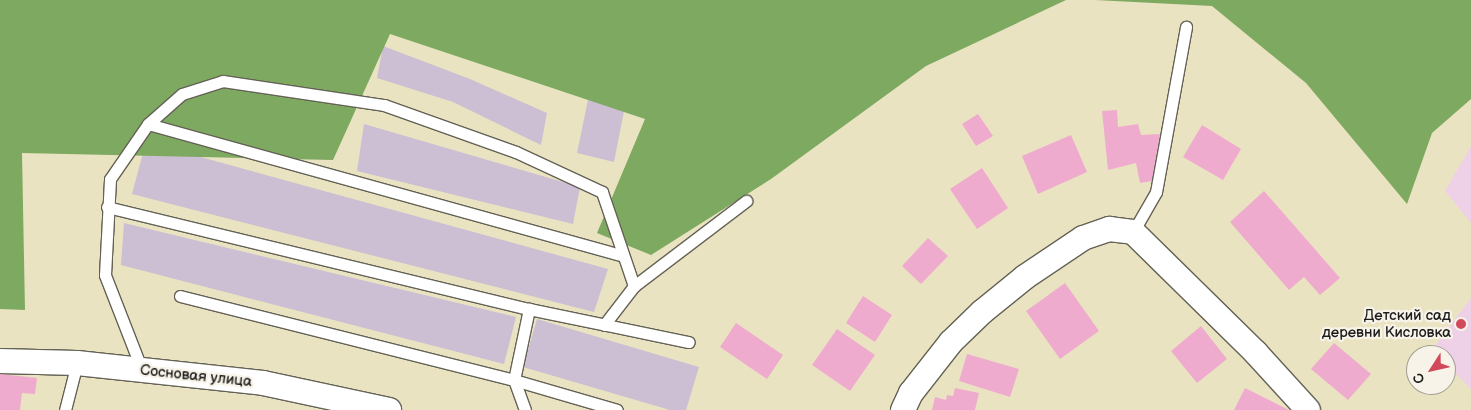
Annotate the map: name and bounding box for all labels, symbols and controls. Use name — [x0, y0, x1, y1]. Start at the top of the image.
place label: Детский сад деревни Кисловка — [1322, 306, 1451, 341]
marker: Детский сад деревни Кисловка — [1455, 318, 1467, 330]
north arrow — [1406, 345, 1456, 395]
street label: Сосновая улица — [139, 361, 253, 391]
text: С — [1409, 369, 1429, 387]

